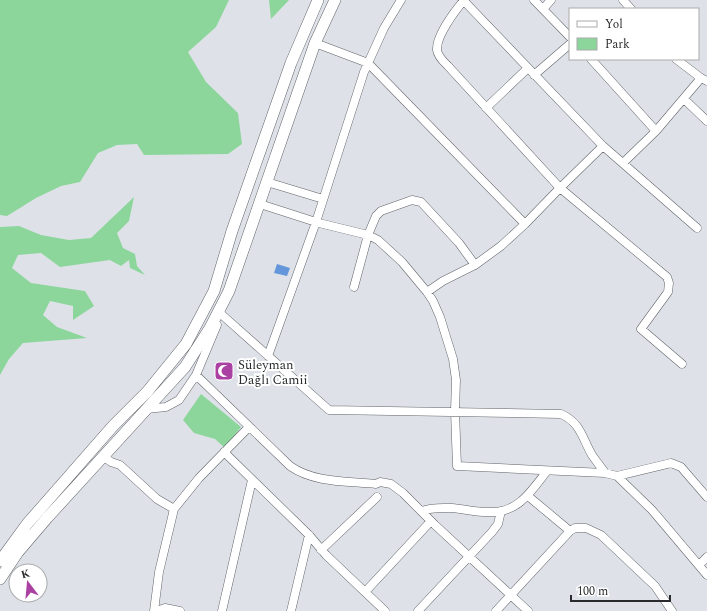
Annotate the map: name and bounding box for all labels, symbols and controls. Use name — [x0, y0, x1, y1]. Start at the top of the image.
legend — [569, 8, 699, 60]
text: Yol — [605, 15, 623, 34]
text: Park — [605, 35, 630, 54]
place label: Süleyman Dağlı Camii — [238, 355, 308, 390]
mosque icon: Süleyman Dağlı Camii — [213, 360, 235, 382]
north arrow — [8, 563, 48, 603]
text: K — [19, 564, 32, 583]
scale bar — [571, 577, 670, 603]
text: 100 m — [577, 582, 608, 601]

